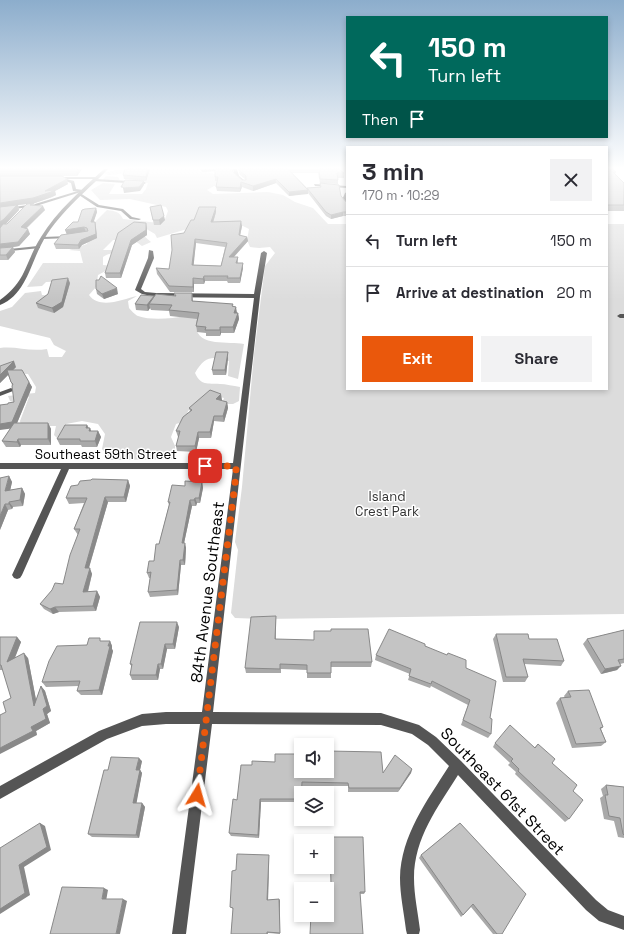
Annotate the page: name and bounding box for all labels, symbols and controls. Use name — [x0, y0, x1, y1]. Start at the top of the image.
text: 150 m — [428, 29, 507, 65]
icon: left — [362, 32, 414, 84]
text: Turn left — [428, 64, 501, 87]
icon: arrive — [406, 108, 428, 130]
text: Then — [362, 110, 398, 129]
text: 3 min — [362, 156, 424, 187]
button: close — [550, 159, 592, 201]
text: 170 m · 10:29 — [362, 187, 439, 204]
icon: left — [362, 230, 384, 252]
text: Turn left — [396, 231, 458, 250]
text: 150 m — [550, 231, 592, 250]
icon: arrive — [362, 282, 384, 304]
text: Arrive at destination — [396, 283, 544, 302]
text: 20 m — [557, 283, 592, 302]
button: Exit — [362, 336, 473, 382]
button: Share — [481, 336, 592, 382]
street label: Southeast 59th Street — [35, 446, 177, 463]
pin — [188, 449, 222, 483]
icon: arrive — [194, 455, 216, 477]
park label: Island Crest Park — [355, 488, 419, 520]
street label: 84th Avenue Southeast — [186, 500, 229, 684]
street label: Southeast 61st Street — [436, 723, 569, 860]
map controls — [294, 738, 334, 922]
button: sound — [294, 738, 334, 778]
position arrow — [176, 774, 218, 816]
button: layers — [294, 786, 334, 826]
button: + — [294, 834, 334, 874]
button: − — [294, 882, 334, 922]

